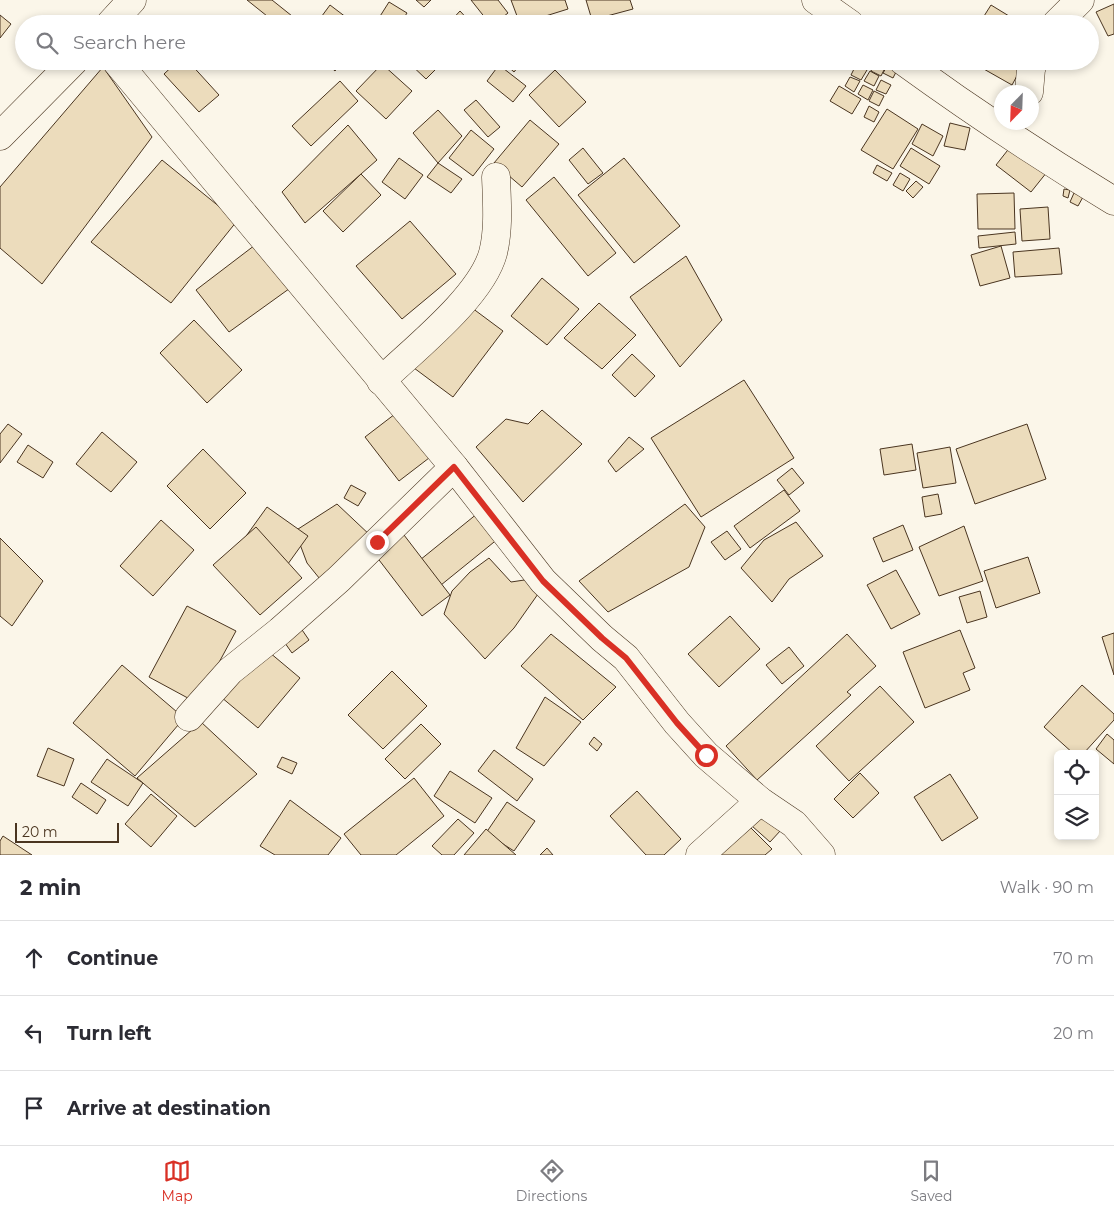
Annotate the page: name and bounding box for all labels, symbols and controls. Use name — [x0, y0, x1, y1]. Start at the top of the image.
search box — [15, 15, 1099, 70]
icon: search — [33, 29, 61, 57]
text: Search here — [73, 31, 186, 54]
north arrow — [994, 85, 1039, 130]
route end — [366, 531, 389, 554]
route start — [695, 744, 718, 767]
map controls — [1054, 750, 1099, 840]
button: locate — [1054, 750, 1099, 795]
button: layers — [1054, 795, 1099, 840]
scale bar — [15, 820, 119, 843]
text: 20 m — [22, 823, 58, 841]
text: 2 min — [20, 875, 81, 900]
text: Walk · 90 m — [1000, 878, 1094, 897]
icon: ahead — [20, 944, 48, 972]
text: Continue — [67, 947, 158, 970]
text: 70 m — [1053, 949, 1094, 968]
icon: left — [20, 1019, 48, 1047]
text: Turn left — [67, 1022, 152, 1045]
text: 20 m — [1053, 1024, 1094, 1043]
icon: arrive — [20, 1094, 48, 1122]
text: Arrive at destination — [67, 1097, 271, 1120]
tab: Map — [162, 1157, 193, 1205]
tab: Directions — [516, 1157, 587, 1205]
tab: Saved — [910, 1157, 952, 1205]

